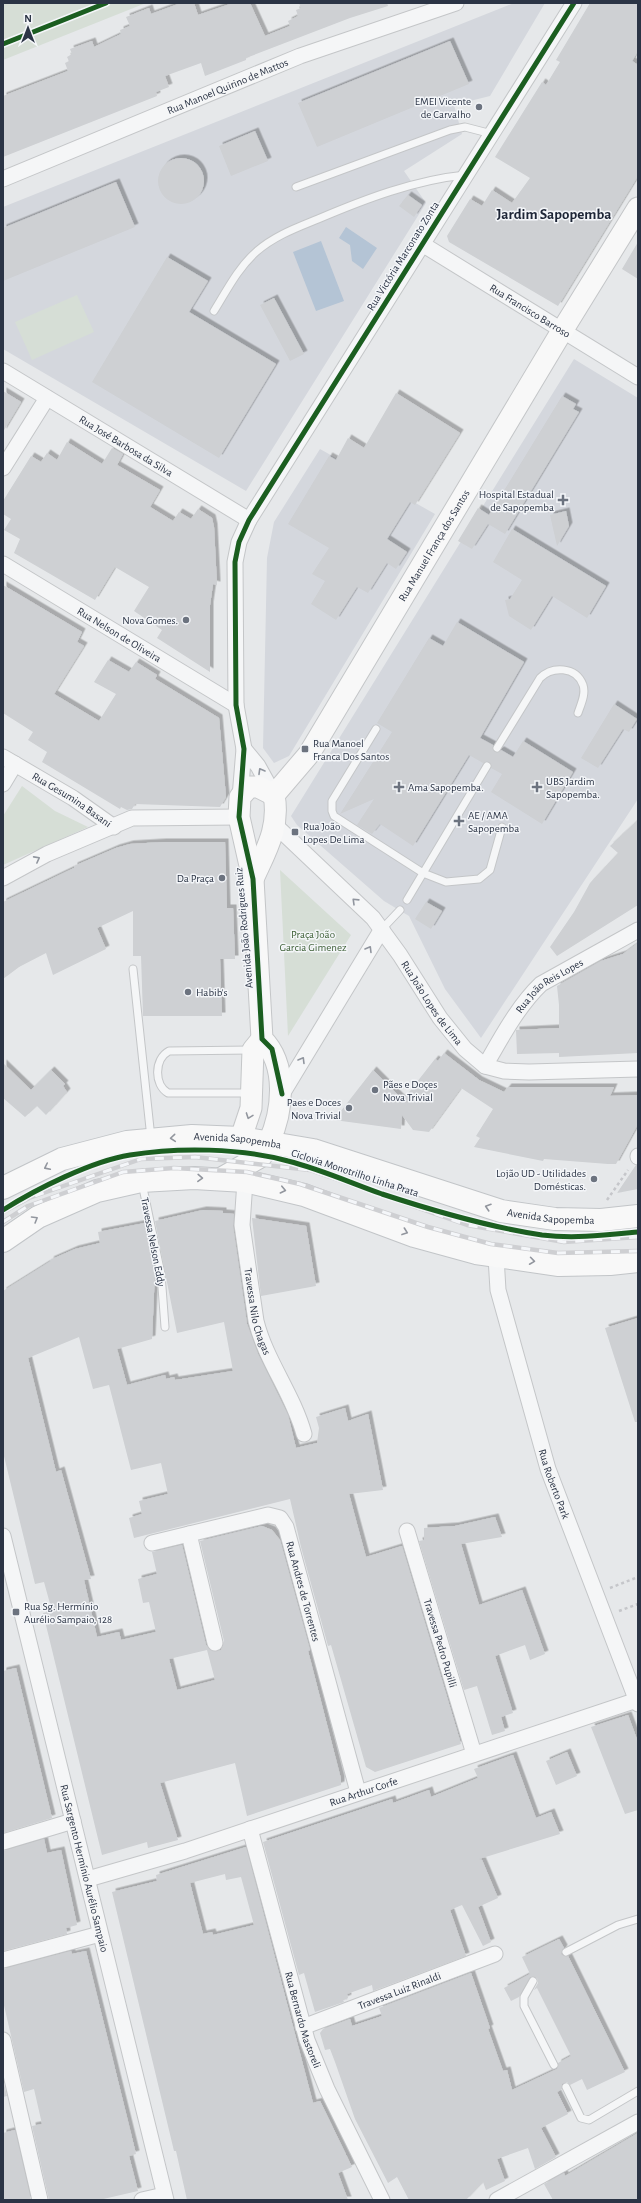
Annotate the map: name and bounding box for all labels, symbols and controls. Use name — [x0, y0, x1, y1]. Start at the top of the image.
north arrow — [8, 8, 48, 48]
text: N — [24, 13, 32, 24]
street label: Rua Manoel Quirino de Mattos — [165, 56, 290, 116]
place label: EMEI Vicente de Carvalho — [415, 96, 471, 120]
marker: EMEI Vicente de Carvalho — [474, 102, 484, 112]
street label: Rua Victória Marconato Zonta — [365, 200, 441, 312]
district label: Jardim Sapopemba — [497, 207, 611, 222]
street label: Rua Francisco Barroso — [488, 282, 572, 339]
street label: Rua José Barbosa da Silva — [77, 413, 175, 478]
street label: Rua Manuel França dos Santos — [396, 488, 471, 603]
place label: Hospital Estadual de Sapopemba — [479, 489, 554, 513]
marker: Hospital Estadual de Sapopemba — [557, 494, 569, 506]
street label: Rua Nelson de Oliveira — [75, 605, 163, 664]
place label: Nova Gomes. — [122, 615, 178, 626]
marker: Nova Gomes. — [181, 615, 191, 625]
place label: Rua Manoel Franca Dos Santos — [313, 738, 389, 762]
marker: Rua Manoel Franca Dos Santos — [300, 744, 310, 754]
one-way arrow — [258, 768, 265, 775]
street label: Rua Gesumina Basani — [30, 770, 114, 829]
place label: UBS Jardim Sapopemba. — [546, 776, 600, 800]
marker: Ama Sapopemba. — [393, 781, 405, 793]
marker: UBS Jardim Sapopemba. — [531, 781, 543, 793]
place label: Ama Sapopemba. — [408, 782, 484, 793]
place label: AE / AMA Sapopemba — [468, 810, 519, 834]
marker: AE / AMA Sapopemba — [453, 815, 465, 827]
place label: Rua João Lopes De Lima — [303, 821, 365, 845]
marker: Rua João Lopes De Lima — [290, 827, 300, 837]
one-way arrow — [33, 856, 40, 864]
street label: Avenida João Rodrigues Ruiz — [233, 867, 255, 989]
place label: Da Praça — [177, 873, 214, 884]
marker: Da Praça — [217, 873, 227, 883]
one-way arrow — [352, 898, 360, 906]
park label: Praça João Garcia Gimenez — [279, 929, 347, 953]
one-way arrow — [365, 946, 372, 953]
street label: Rua João Reis Lopes — [513, 956, 585, 1015]
street label: Rua João Lopes de Lima — [399, 959, 465, 1047]
marker: Habib's — [183, 987, 193, 997]
place label: Habib's — [196, 987, 228, 998]
one-way arrow — [297, 1057, 304, 1064]
place label: Pães e Doçes Nova Trivial — [383, 1079, 437, 1103]
marker: Pães e Doçes Nova Trivial — [370, 1085, 380, 1095]
place label: Paes e Doces Nova Trivial — [287, 1097, 341, 1121]
marker: Paes e Doces Nova Trivial — [344, 1103, 354, 1113]
one-way arrow — [245, 1113, 253, 1120]
street label: Avenida Sapopemba — [194, 1131, 282, 1150]
one-way arrow — [170, 1133, 176, 1142]
street label: Ciclovia Monotrilho Linha Prata — [290, 1147, 420, 1199]
one-way arrow — [44, 1162, 51, 1170]
place label: Lojão UD - Utilidades Domésticas. — [496, 1168, 586, 1192]
one-way arrow — [197, 1174, 203, 1183]
marker: Lojão UD - Utilidades Domésticas. — [589, 1174, 599, 1184]
one-way arrow — [280, 1185, 286, 1193]
street label: Travessa Nelson Eddy — [139, 1196, 167, 1288]
one-way arrow — [485, 1203, 492, 1212]
street label: Avenida Sapopemba — [506, 1206, 595, 1225]
one-way arrow — [31, 1217, 38, 1224]
one-way arrow — [402, 1228, 409, 1236]
one-way arrow — [529, 1256, 535, 1265]
street label: Travessa Nilo Chagas — [243, 1267, 273, 1356]
street label: Rua Roberto Park — [537, 1448, 572, 1520]
street label: Rua Andres de Torrentes — [285, 1540, 322, 1643]
street label: Travessa Pedro Pupilli — [422, 1597, 459, 1689]
place label: Rua Sg. Hermínio Aurélio Sampaio, 128 — [24, 1601, 112, 1625]
marker: Rua Sg. Hermínio Aurélio Sampaio, 128 — [11, 1607, 21, 1617]
street label: Rua Arthur Corfe — [328, 1775, 399, 1808]
street label: Rua Sargento Hermínio Aurélio Sampaio — [59, 1783, 110, 1953]
street label: Rua Bernardo Mastoreli — [283, 1970, 323, 2070]
street label: Travessa Luiz Rinaldi — [356, 1970, 442, 2011]

